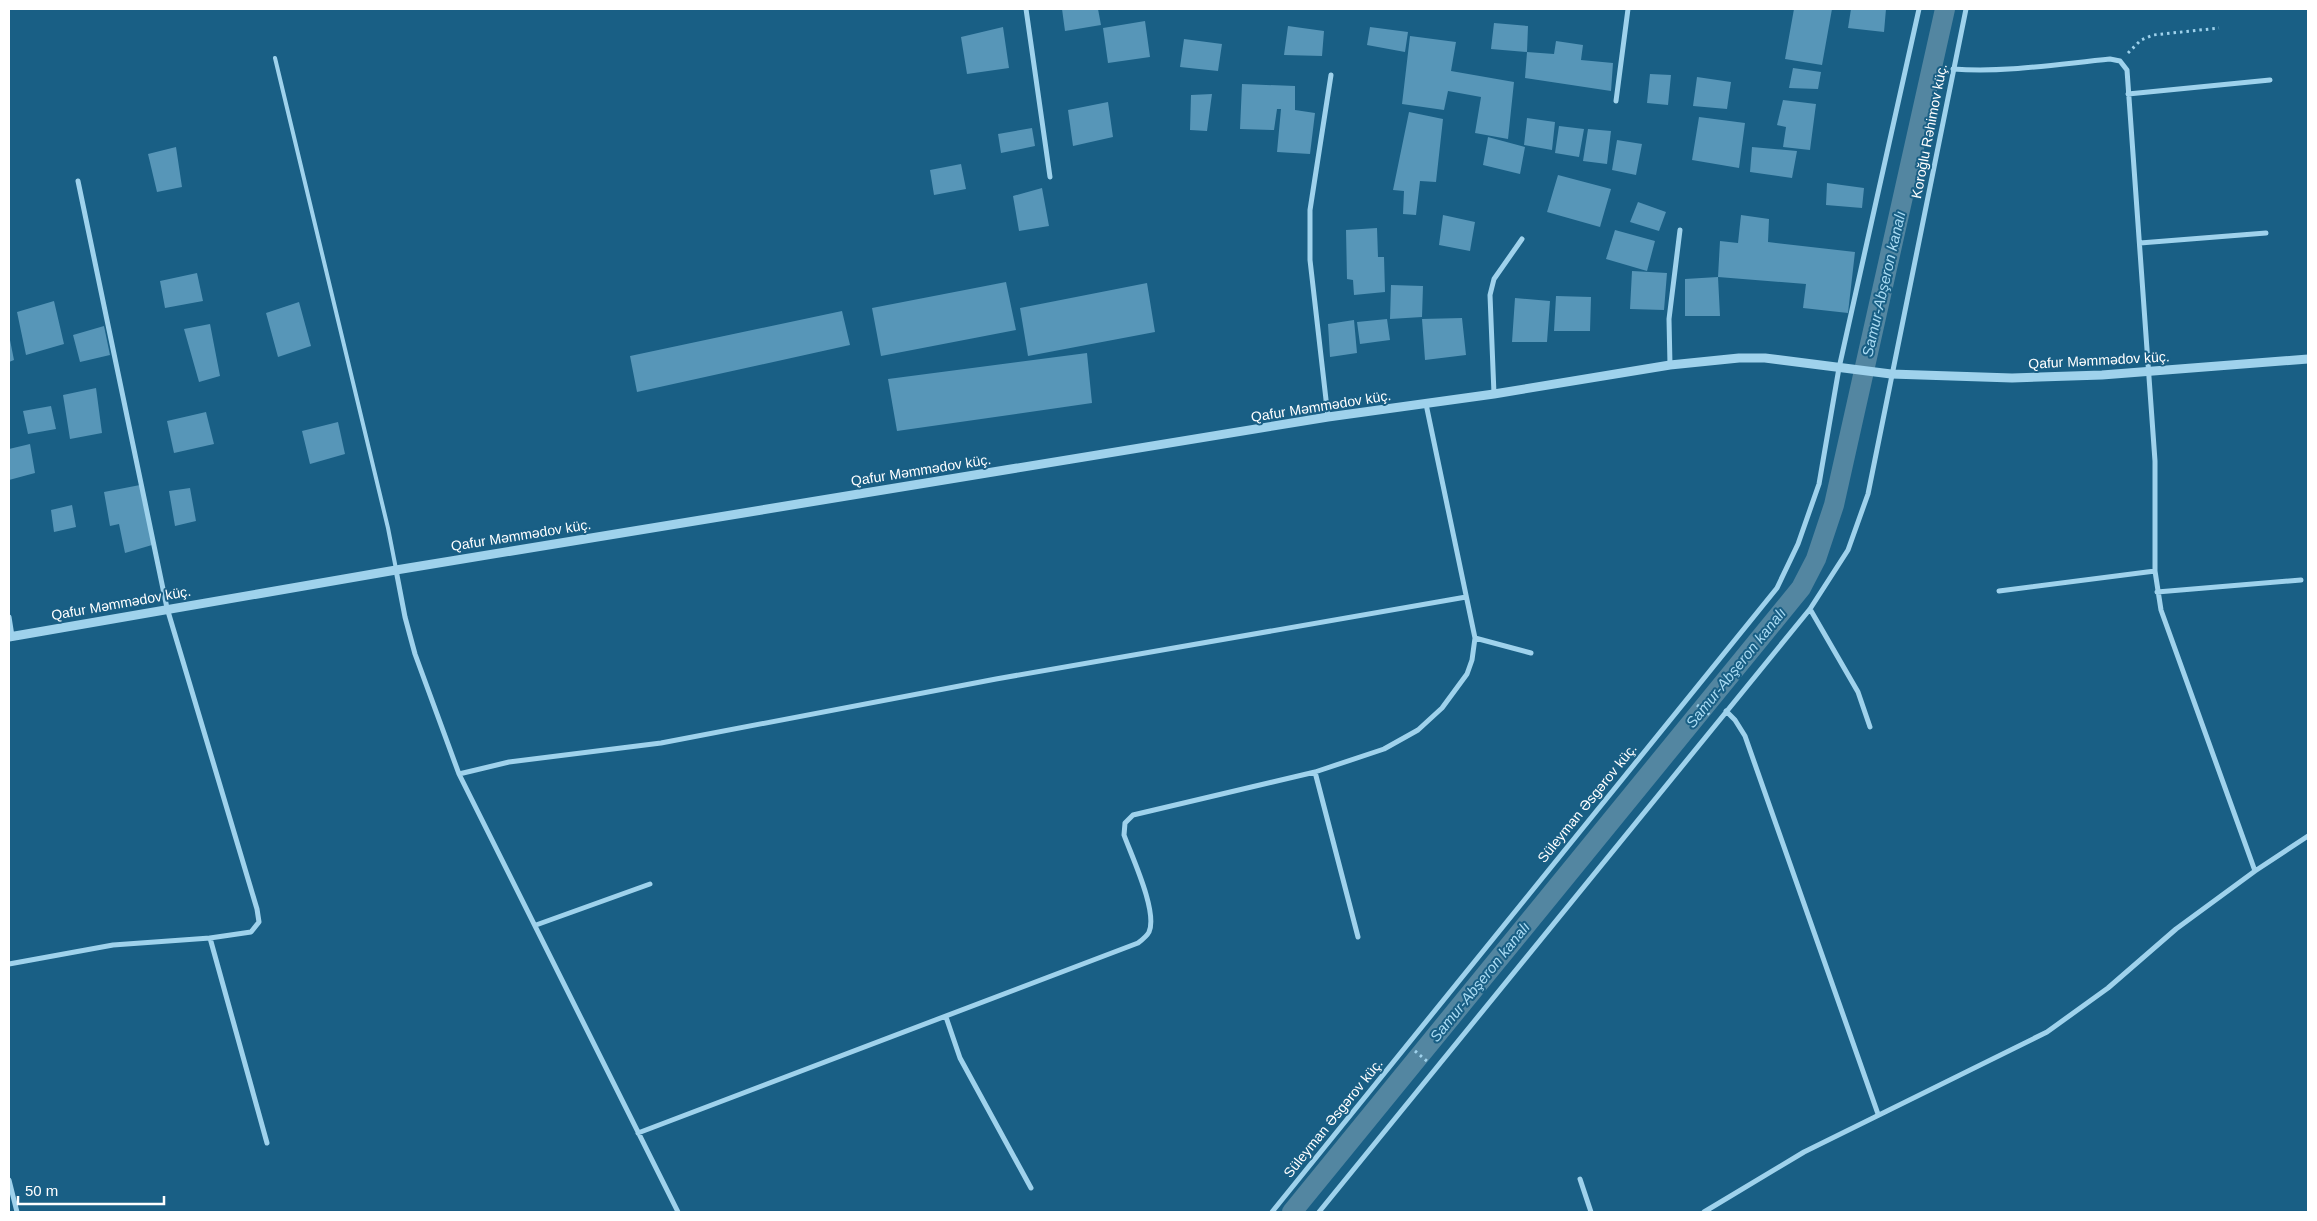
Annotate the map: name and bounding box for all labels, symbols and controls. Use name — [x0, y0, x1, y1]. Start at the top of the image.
street label: Koroğlu Rəhimov küç. — [1908, 62, 1950, 200]
water label: Samur-Abşeron kanalı — [1858, 209, 1909, 358]
street label: Qafur Məmmədov küç. — [2028, 348, 2170, 372]
street label: Qafur Məmmədov küç. — [1250, 387, 1392, 425]
street label: Qafur Məmmədov küç. — [850, 451, 992, 489]
street label: Qafur Məmmədov küç. — [450, 516, 592, 554]
street label: Qafur Məmmədov küç. — [50, 583, 192, 623]
water label: Samur-Abşeron kanalı — [1682, 604, 1789, 731]
street label: Süleyman Əsgərov küç. — [1534, 740, 1640, 866]
water label: Samur-Abşeron kanalı — [1426, 918, 1533, 1045]
street label: Süleyman Əsgərov küç. — [1280, 1055, 1386, 1181]
scale bar — [18, 1174, 164, 1206]
text: 50 m — [25, 1182, 58, 1199]

